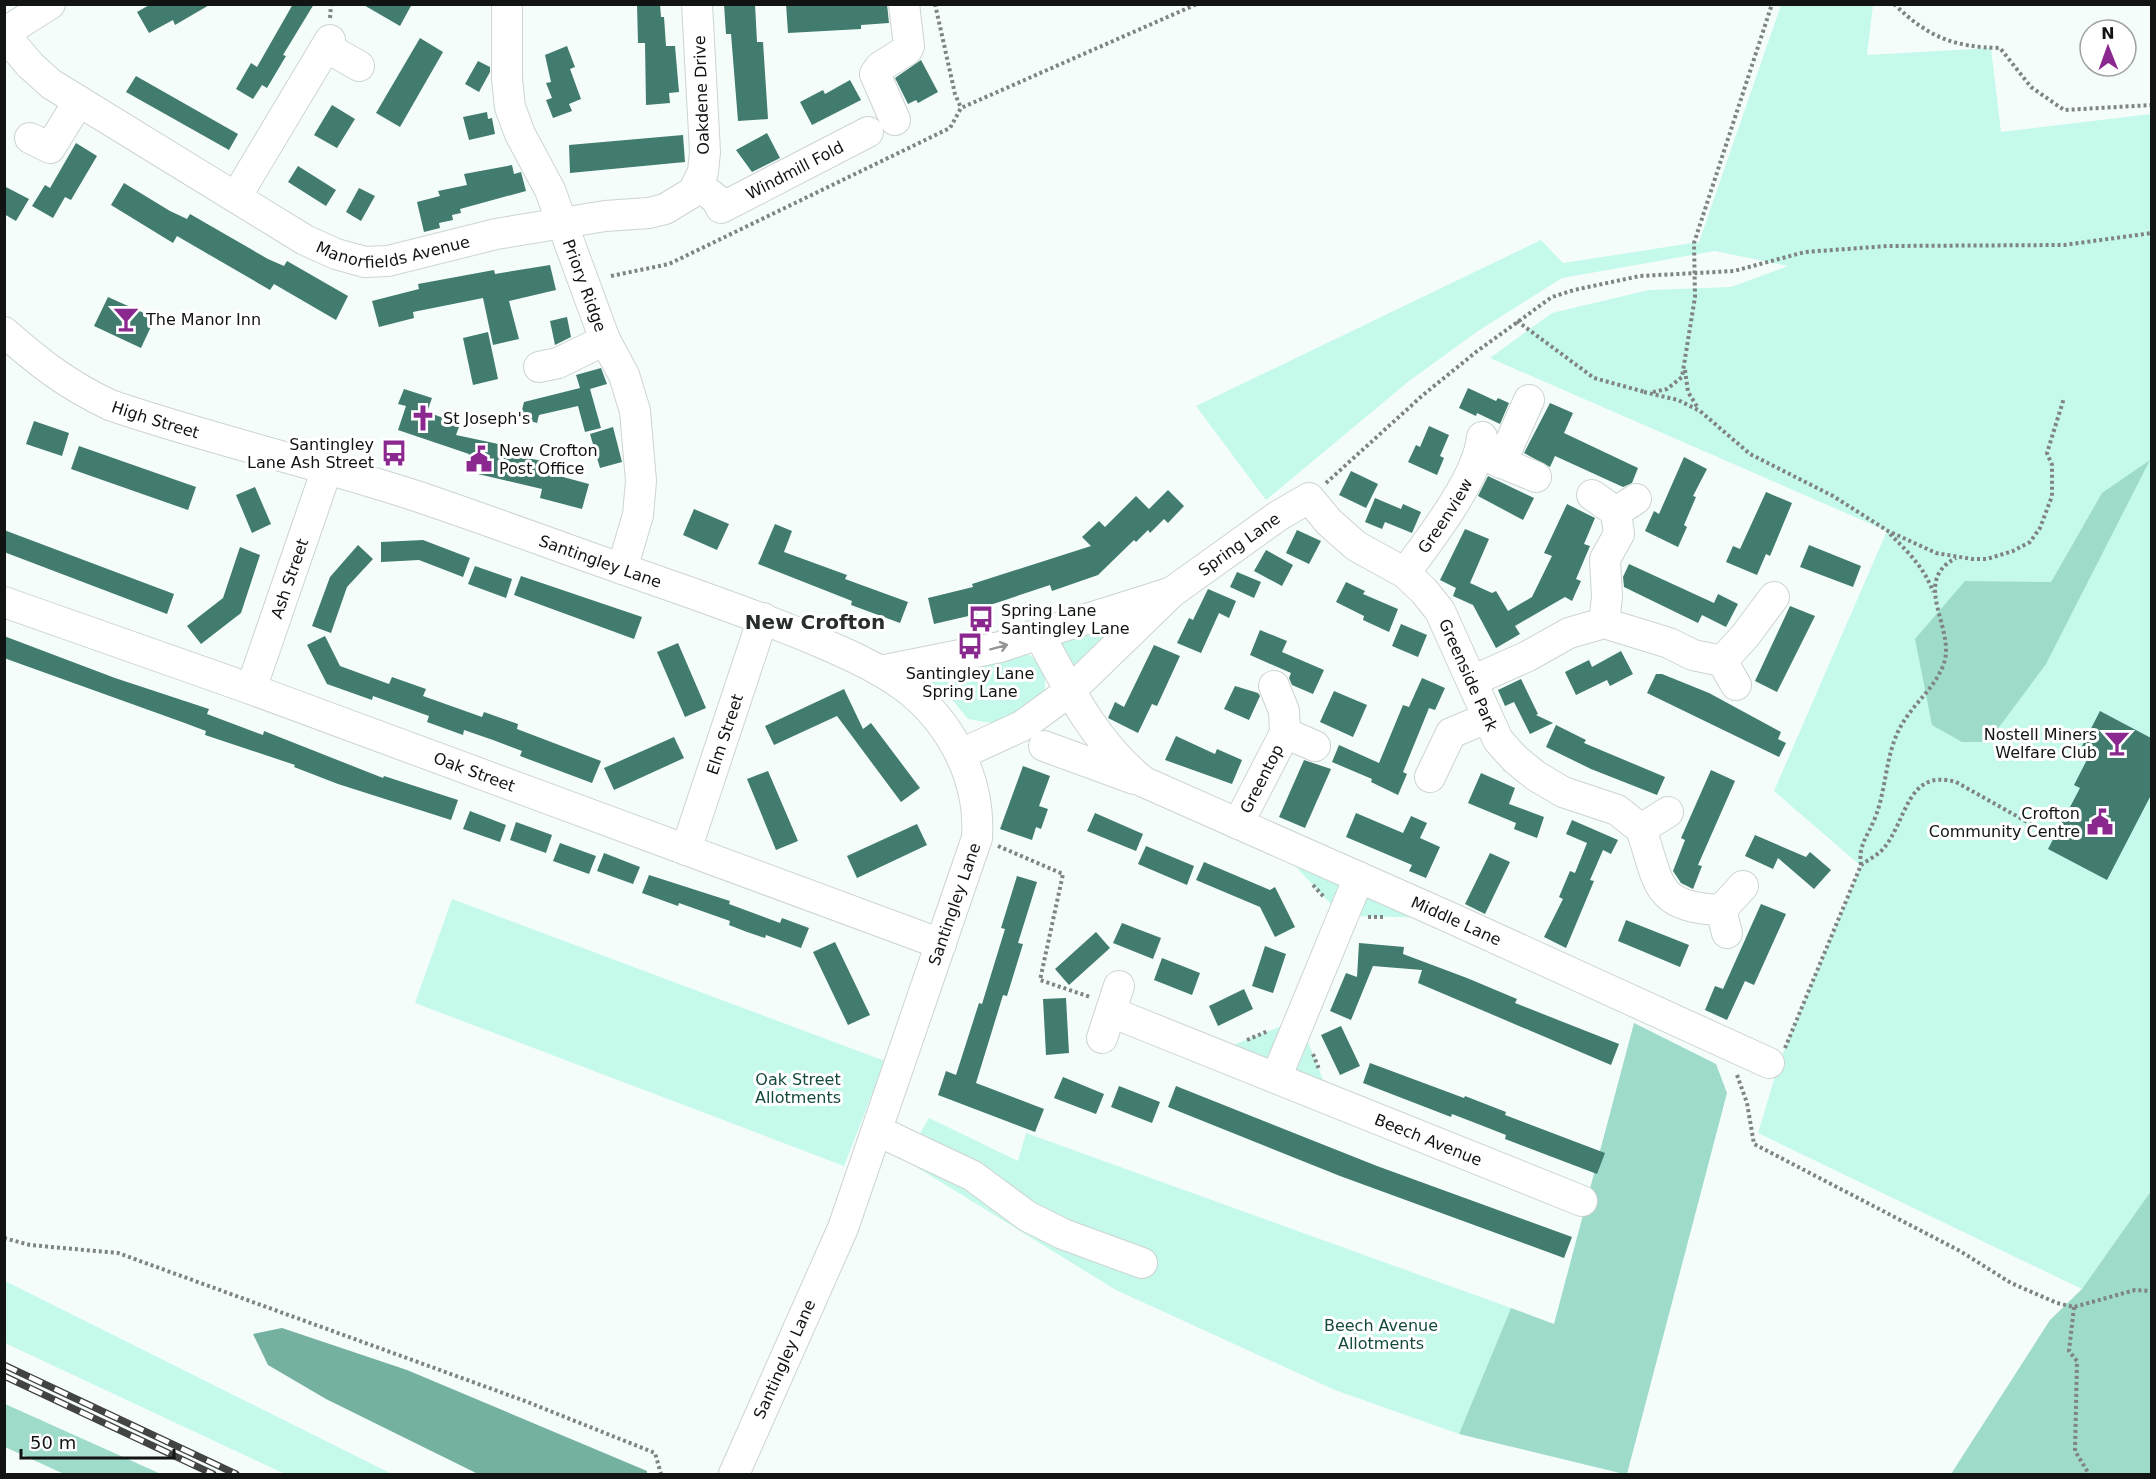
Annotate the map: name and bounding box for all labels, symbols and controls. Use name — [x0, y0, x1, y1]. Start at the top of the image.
north arrow — [2078, 18, 2138, 78]
text: N — [2101, 24, 2115, 43]
street label: Oakdene Drive — [690, 35, 713, 155]
street label: Windmill Fold — [743, 137, 847, 203]
street label: Manorfields Avenue — [313, 232, 472, 272]
street label: Priory Ridge — [559, 237, 610, 334]
bar icon: The Manor Inn — [111, 304, 141, 334]
place label: The Manor Inn — [145, 310, 261, 329]
street label: High Street — [109, 397, 201, 442]
church icon: St Joseph's — [408, 403, 438, 433]
place label: St Joseph's — [443, 409, 530, 428]
place label: Santingley Lane Ash Street — [247, 435, 374, 472]
bus stop icon: Santingley Lane Ash Street — [379, 438, 409, 468]
place label: New Crofton Post Office — [499, 441, 598, 478]
public building icon: New Crofton Post Office — [464, 444, 494, 474]
street label: Greenview — [1414, 475, 1477, 557]
street label: Spring Lane — [1195, 509, 1284, 580]
street label: Santingley Lane — [536, 531, 664, 592]
street label: Ash Street — [267, 536, 312, 621]
place label: Spring Lane Santingley Lane — [1001, 601, 1130, 638]
bus stop icon: Spring Lane Santingley Lane — [966, 604, 996, 634]
district label: New Crofton — [745, 610, 885, 634]
street label: Greenside Park — [1435, 616, 1502, 735]
bus stop icon: Santingley Lane Spring Lane — [955, 631, 985, 661]
one-way arrow — [989, 641, 1008, 652]
place label: Santingley Lane Spring Lane — [906, 664, 1034, 701]
street label: Elm Street — [703, 692, 747, 777]
place label: Nostell Miners Welfare Club — [1984, 725, 2097, 762]
bar icon: Nostell Miners Welfare Club — [2102, 728, 2132, 758]
street label: Greentop — [1236, 741, 1287, 816]
street label: Oak Street — [431, 748, 518, 796]
place label: Crofton Community Centre — [1929, 804, 2080, 841]
public building icon: Crofton Community Centre — [2085, 807, 2115, 837]
street label: Santingley Lane — [925, 840, 984, 968]
street label: Middle Lane — [1408, 893, 1504, 950]
park label: Oak Street Allotments — [755, 1070, 841, 1107]
street label: Beech Avenue — [1372, 1110, 1485, 1170]
street label: Santingley Lane — [750, 1297, 819, 1422]
park label: Beech Avenue Allotments — [1324, 1316, 1438, 1353]
scale bar — [21, 1422, 174, 1460]
text: 50 m — [30, 1432, 76, 1453]

